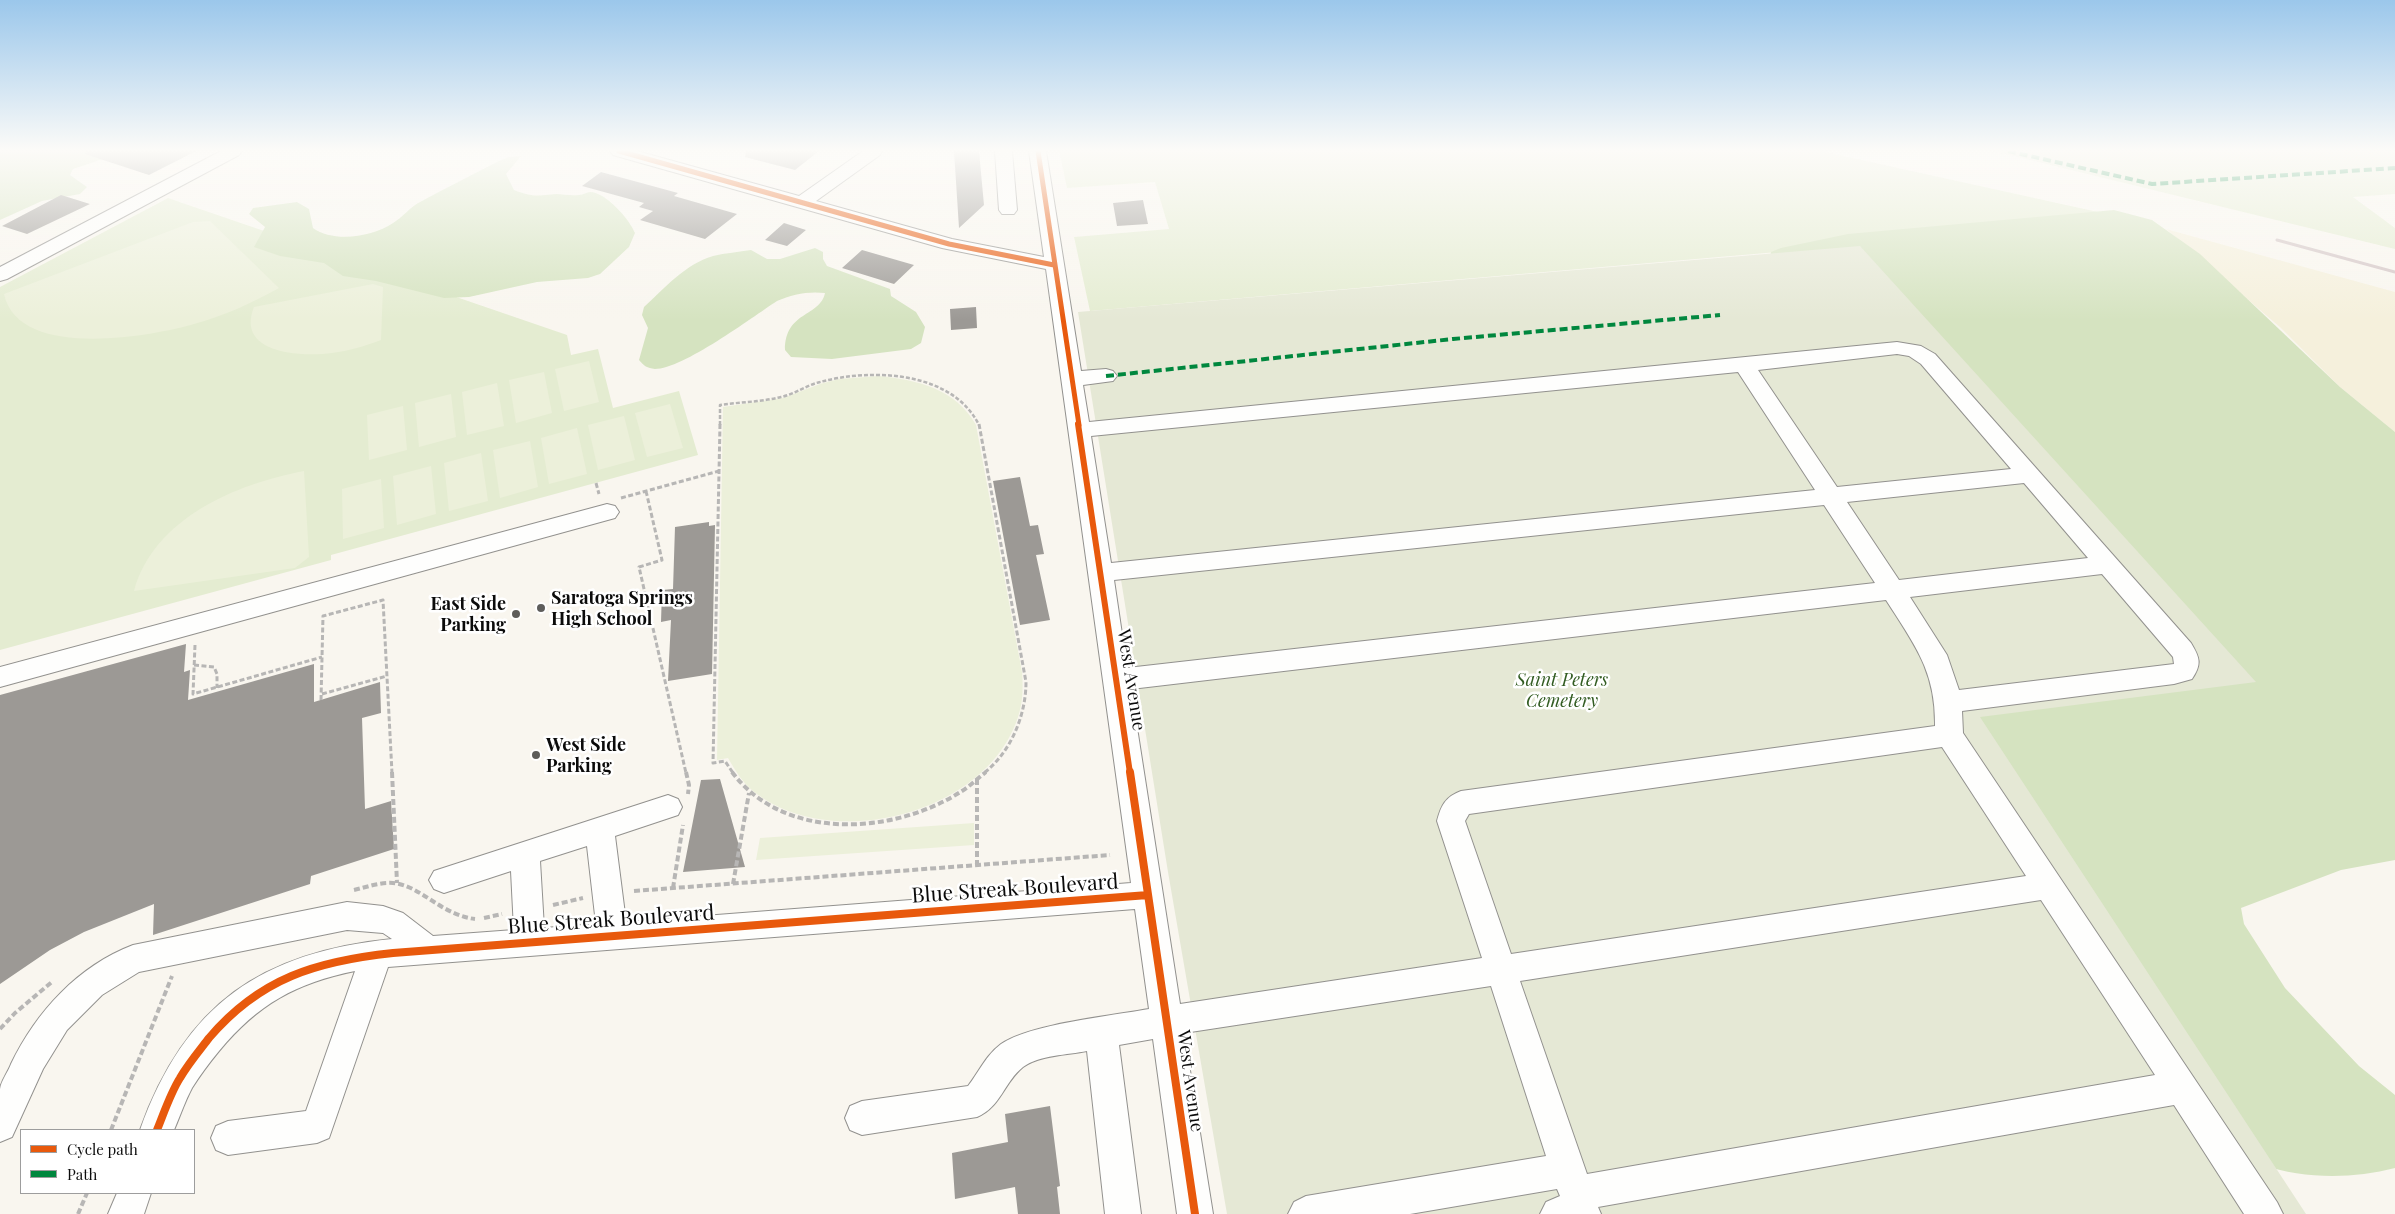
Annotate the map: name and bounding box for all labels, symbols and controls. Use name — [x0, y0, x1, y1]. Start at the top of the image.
place label: Saratoga Springs High School — [551, 587, 693, 630]
place label: East Side Parking — [430, 593, 506, 636]
marker: Saratoga Springs High School — [535, 602, 547, 614]
marker: East Side Parking — [510, 608, 522, 620]
street label: West Avenue — [1112, 628, 1150, 732]
park label: Saint Peters Cemetery — [1516, 669, 1608, 712]
place label: West Side Parking — [546, 734, 626, 776]
marker: West Side Parking — [530, 749, 542, 761]
street label: Blue Streak Boulevard — [911, 869, 1119, 909]
street label: Blue Streak Boulevard — [507, 900, 715, 940]
street label: West Avenue — [1172, 1029, 1208, 1133]
legend — [20, 1129, 195, 1194]
text: Cycle path — [67, 1139, 138, 1159]
text: Path — [67, 1164, 97, 1184]

